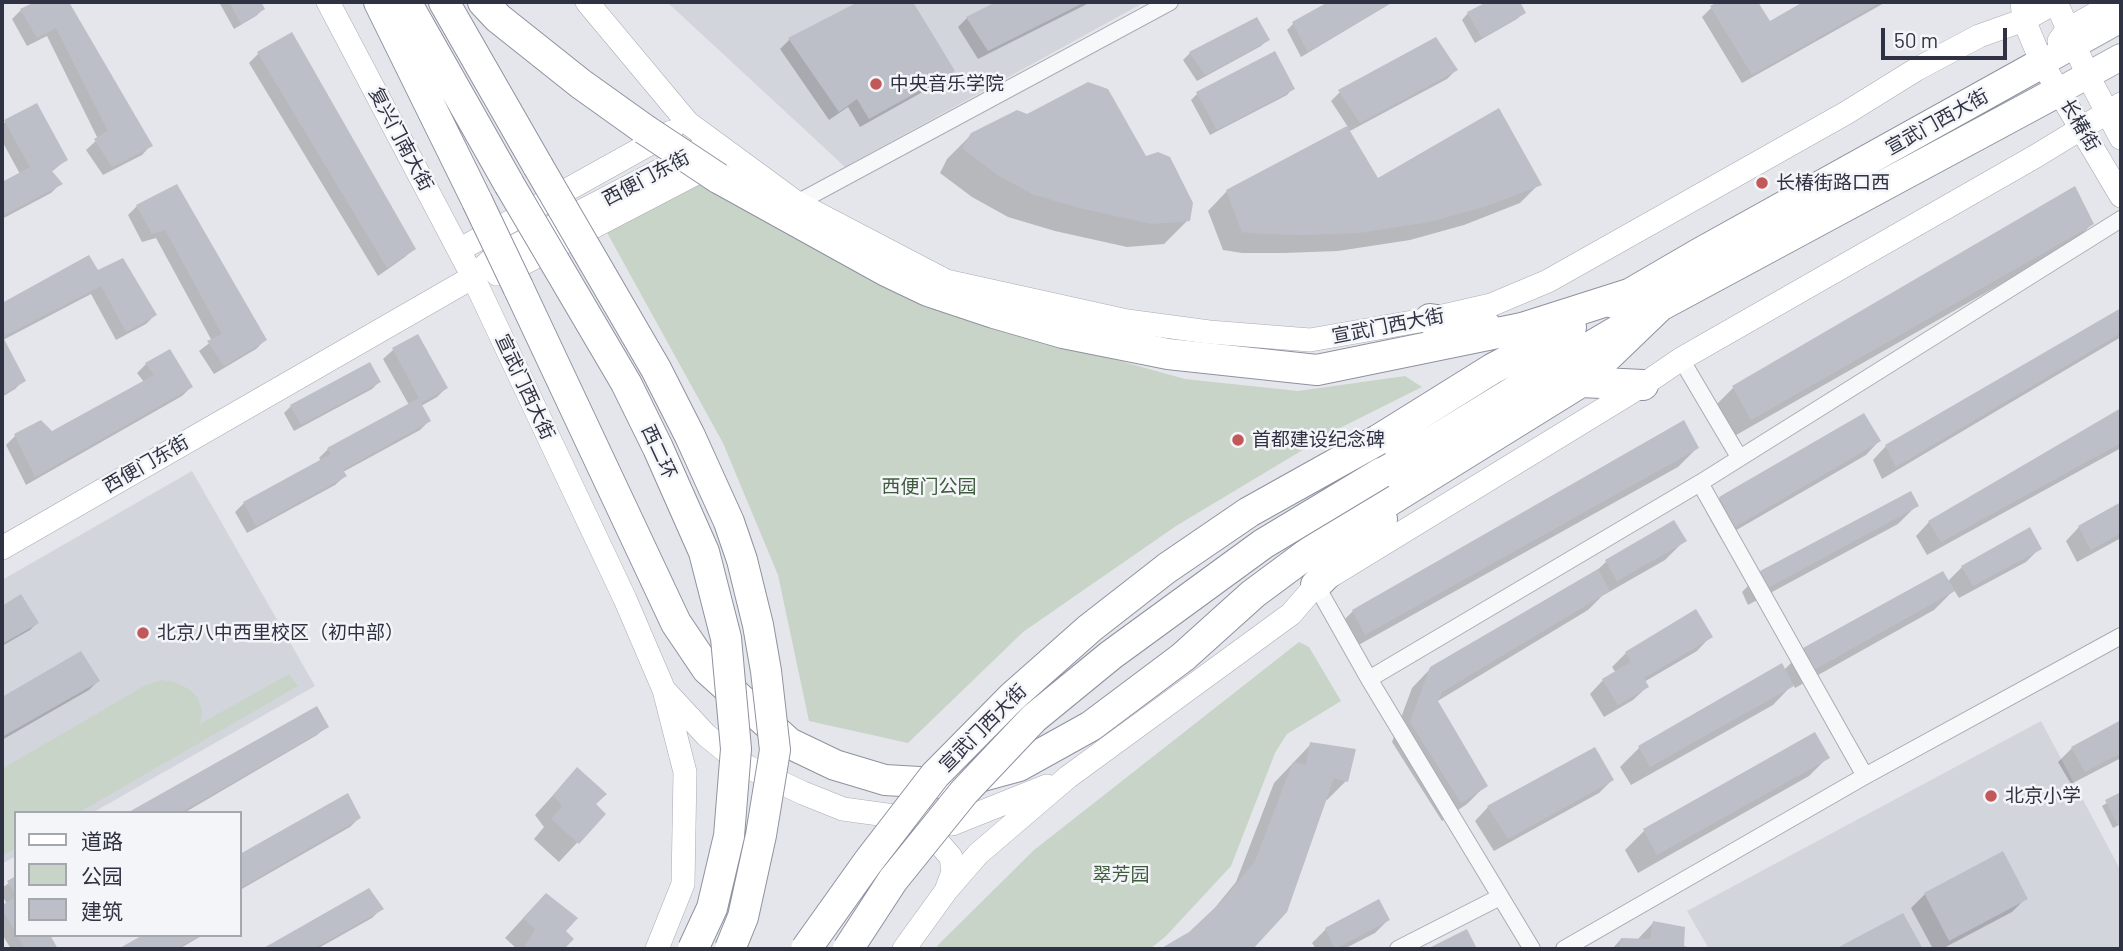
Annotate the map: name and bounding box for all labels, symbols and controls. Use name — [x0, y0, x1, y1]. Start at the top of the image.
scale bar — [1885, 14, 2011, 58]
text: 50 m — [1894, 27, 1938, 52]
place label: 中央音乐学院 — [890, 73, 1004, 95]
marker: 中央音乐学院 — [868, 76, 884, 92]
street label: 复兴门南大街 — [364, 83, 438, 195]
street label: 宣武门西大街 — [1882, 84, 1992, 160]
street label: 长椿街 — [2056, 95, 2104, 155]
street label: 西便门东街 — [599, 146, 693, 210]
place label: 长椿街路口西 — [1776, 172, 1890, 194]
marker: 长椿街路口西 — [1754, 175, 1770, 191]
street label: 宣武门西大街 — [1330, 304, 1446, 348]
street label: 宣武门西大街 — [491, 331, 559, 443]
street label: 西二环 — [637, 421, 681, 483]
place label: 首都建设纪念碑 — [1252, 429, 1385, 451]
street label: 西便门东街 — [99, 430, 193, 498]
marker: 首都建设纪念碑 — [1230, 432, 1246, 448]
park label: 西便门公园 — [882, 476, 976, 498]
place label: 北京八中西里校区（初中部） — [157, 622, 404, 644]
marker: 北京八中西里校区（初中部） — [135, 625, 151, 641]
street label: 宣武门西大街 — [935, 680, 1031, 776]
place label: 北京小学 — [2005, 785, 2081, 807]
marker: 北京小学 — [1983, 788, 1999, 804]
legend — [14, 811, 242, 937]
text: 道路 — [81, 828, 123, 853]
text: 公园 — [81, 863, 123, 888]
park label: 翠芳园 — [1093, 864, 1149, 886]
text: 建筑 — [81, 898, 123, 923]

